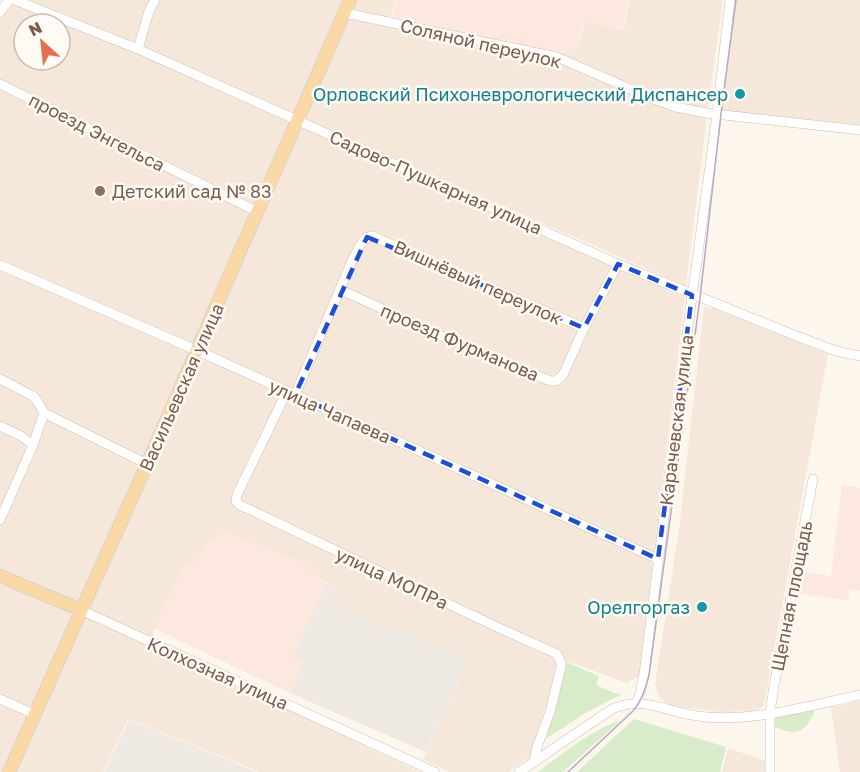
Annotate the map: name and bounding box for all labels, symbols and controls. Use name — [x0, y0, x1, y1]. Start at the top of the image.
north arrow — [12, 12, 72, 72]
street label: Соляной переулок — [398, 14, 564, 72]
text: N — [25, 17, 45, 40]
place label: Орловский Психоневрологический Диспансер — [313, 83, 728, 105]
marker: Орловский Психоневрологический Диспансер — [733, 87, 747, 101]
street label: проезд Энгельса — [25, 88, 169, 176]
street label: Садово-Пушкарная улица — [326, 125, 546, 239]
place label: Детский сад № 83 — [112, 180, 272, 202]
marker: Детский сад № 83 — [93, 184, 107, 198]
street label: Вишнёвый переулок — [391, 235, 565, 329]
street label: проезд Фурманова — [378, 299, 542, 385]
street label: Васильевская улица — [134, 300, 228, 474]
street label: Карачевская улица — [655, 333, 697, 507]
street label: улица Чапаева — [266, 374, 394, 448]
street label: Щепная площадь — [766, 519, 816, 673]
street label: улица МОПРа — [332, 542, 452, 614]
place label: Орелгоргаз — [587, 596, 690, 618]
marker: Орелгоргаз — [695, 600, 709, 614]
street label: Колхозная улица — [144, 632, 292, 714]

